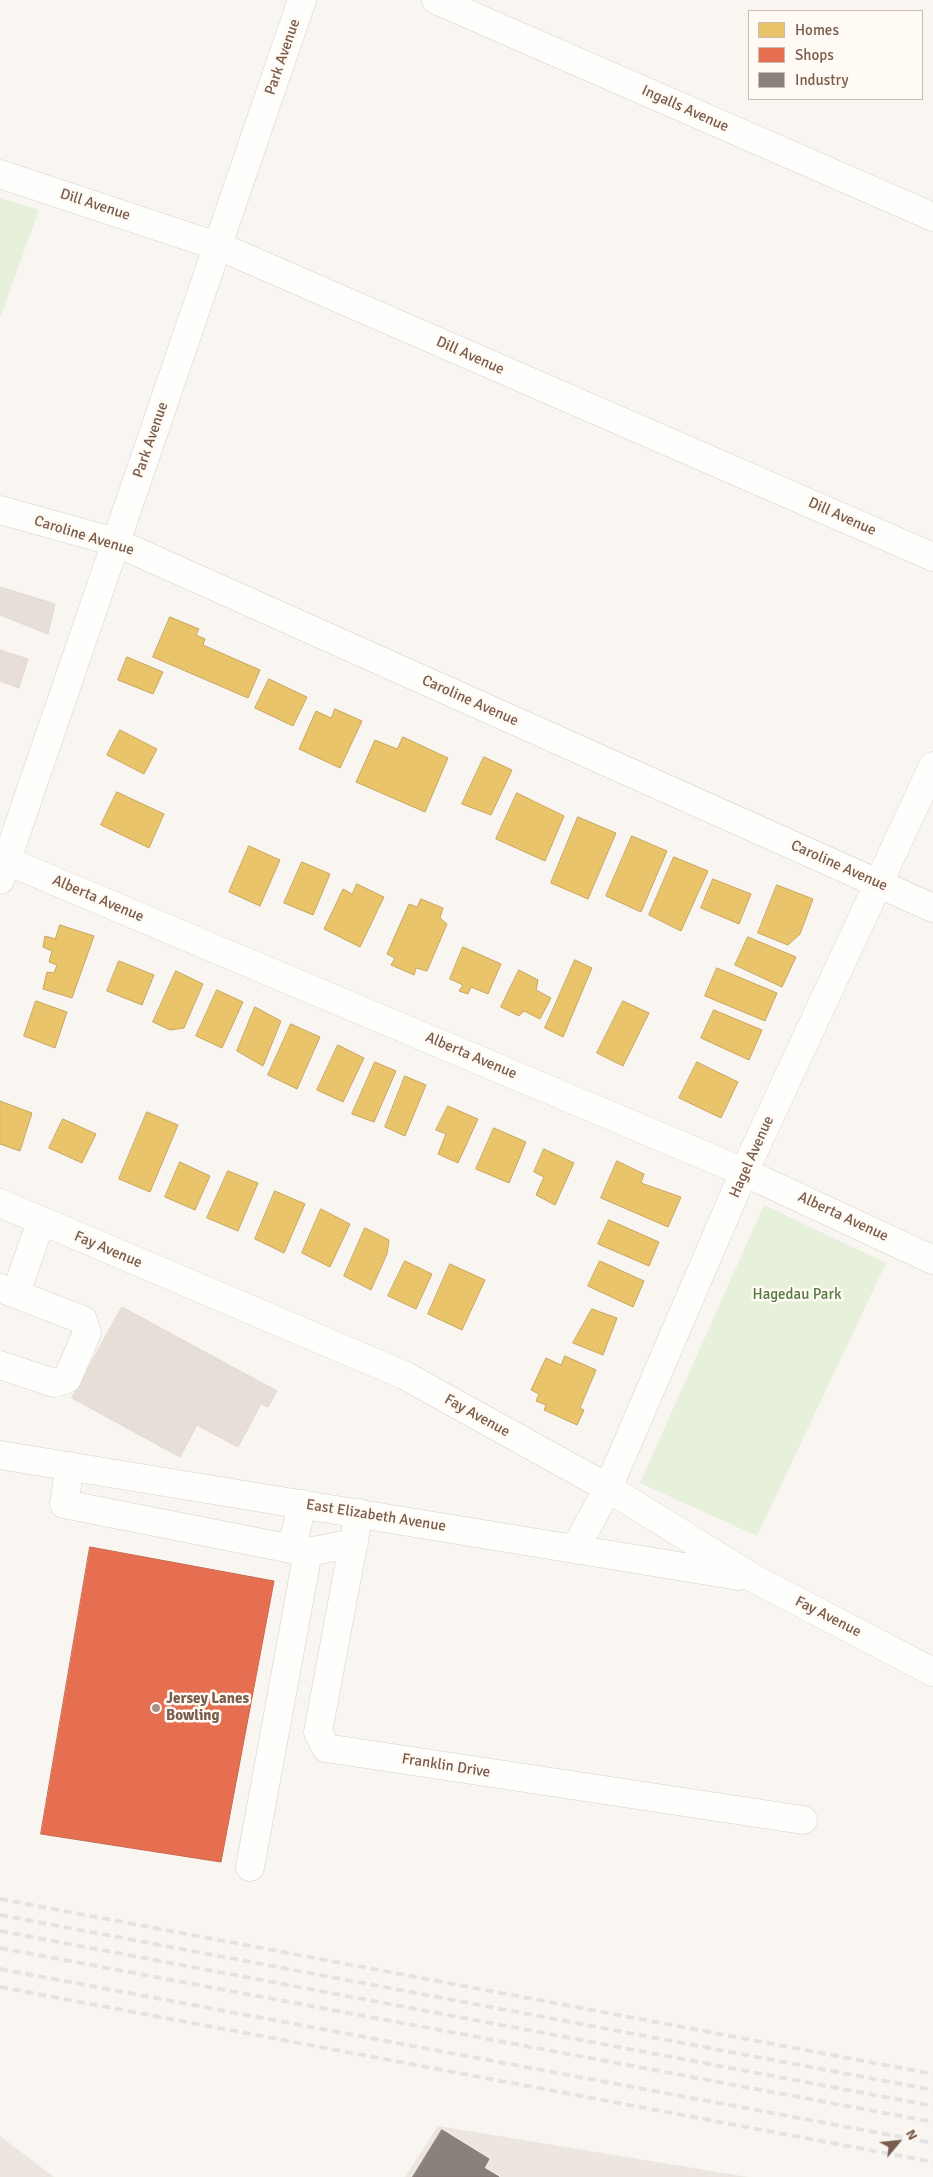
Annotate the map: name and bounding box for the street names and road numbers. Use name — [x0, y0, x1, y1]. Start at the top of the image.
street label: Park Avenue — [262, 17, 304, 97]
street label: Ingalls Avenue — [639, 82, 731, 136]
street label: Dill Avenue — [58, 185, 132, 225]
street label: Dill Avenue — [433, 333, 507, 379]
street label: Park Avenue — [130, 400, 172, 480]
street label: Dill Avenue — [805, 494, 879, 540]
street label: Caroline Avenue — [32, 512, 136, 560]
street label: Caroline Avenue — [419, 672, 521, 730]
street label: Caroline Avenue — [788, 837, 890, 895]
street label: Alberta Avenue — [49, 872, 147, 926]
street label: Alberta Avenue — [422, 1029, 520, 1083]
street label: Hagel Avenue — [726, 1113, 778, 1201]
street label: Alberta Avenue — [795, 1188, 891, 1246]
street label: Fay Avenue — [71, 1228, 145, 1272]
street label: Fay Avenue — [441, 1391, 513, 1441]
street label: East Elizabeth Avenue — [305, 1496, 447, 1536]
street label: Fay Avenue — [792, 1593, 864, 1641]
street label: Franklin Drive — [400, 1750, 492, 1782]

